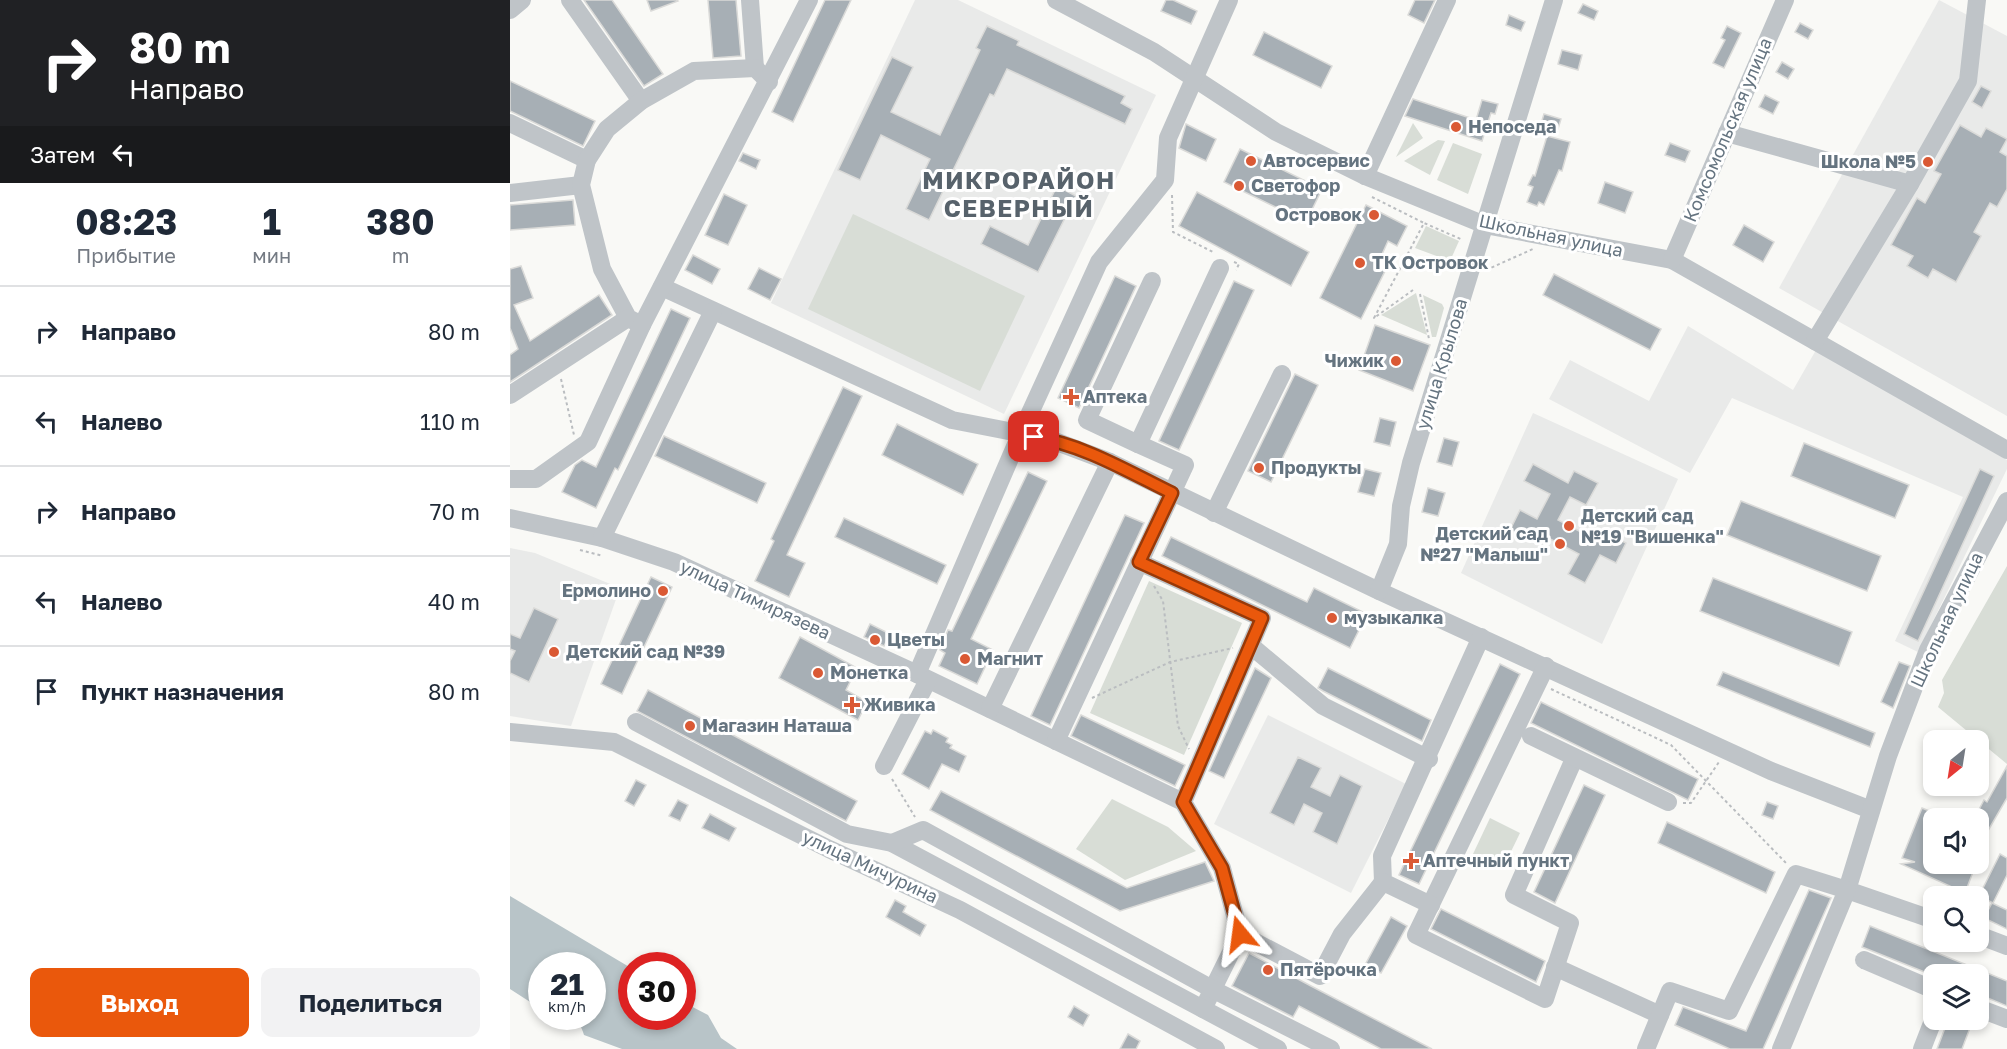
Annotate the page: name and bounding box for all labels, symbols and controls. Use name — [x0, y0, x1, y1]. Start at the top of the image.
text: 80 m — [129, 22, 230, 72]
icon: right — [30, 24, 108, 102]
street label: Комсомольская улица — [1678, 34, 1776, 225]
text: Направо — [129, 73, 244, 105]
place label: Непоседа — [1468, 115, 1557, 137]
marker: Непоседа — [1449, 120, 1463, 134]
icon: left — [107, 138, 140, 171]
text: Затем — [30, 141, 95, 168]
place label: Автосервис — [1263, 149, 1370, 171]
place label: Школа №5 — [1821, 150, 1916, 172]
marker: Автосервис — [1244, 154, 1258, 168]
marker: Школа №5 — [1921, 155, 1935, 169]
district label: МИКРОРАЙОН СЕВЕРНЫЙ — [922, 165, 1116, 222]
place label: Светофор — [1251, 174, 1340, 196]
marker: Светофор — [1232, 179, 1246, 193]
text: 08:23 — [75, 200, 177, 243]
text: 1 — [262, 200, 281, 243]
text: 380 — [366, 200, 435, 243]
place label: Островок — [1275, 203, 1363, 225]
marker: Островок — [1367, 208, 1381, 222]
street label: Школьная улица — [1477, 209, 1625, 261]
text: Прибытие — [76, 243, 176, 267]
text: мин — [252, 243, 291, 267]
text: m — [392, 243, 409, 267]
place label: ТК Островок — [1372, 251, 1489, 273]
marker: ТК Островок — [1353, 256, 1367, 270]
street label: улица Крылова — [1411, 296, 1471, 432]
icon: right — [30, 315, 63, 348]
text: Направо — [81, 318, 176, 345]
text: 80 m — [428, 318, 480, 345]
place label: Чижик — [1325, 349, 1385, 371]
marker: Чижик — [1389, 354, 1403, 368]
place label: Аптека — [1083, 385, 1147, 407]
marker: Аптека — [1064, 390, 1078, 404]
icon: left — [30, 405, 63, 438]
text: Налево — [81, 408, 163, 435]
text: 110 m — [420, 408, 480, 435]
pin — [1008, 411, 1059, 462]
icon: arrive — [1017, 420, 1050, 453]
place label: Продукты — [1271, 456, 1362, 478]
marker: Продукты — [1252, 461, 1266, 475]
icon: right — [30, 495, 63, 528]
text: Направо — [81, 498, 176, 525]
text: 70 m — [430, 498, 480, 525]
place label: Детский сад №19 "Вишенка" — [1581, 504, 1724, 547]
marker: Детский сад №19 "Вишенка" — [1562, 519, 1576, 533]
place label: Детский сад №27 "Малыш" — [1420, 522, 1548, 565]
marker: Детский сад №27 "Малыш" — [1553, 537, 1567, 551]
street label: Школьная улица — [1905, 548, 1987, 691]
street label: улица Тимирязева — [677, 555, 834, 644]
place label: Ермолино — [562, 579, 651, 601]
marker: Ермолино — [656, 584, 670, 598]
icon: left — [30, 585, 63, 618]
text: Налево — [81, 588, 163, 615]
text: 40 m — [428, 588, 480, 615]
place label: музыкалка — [1344, 606, 1443, 628]
marker: музыкалка — [1325, 611, 1339, 625]
place label: Цветы — [887, 628, 945, 650]
marker: Цветы — [868, 633, 882, 647]
place label: Детский сад №39 — [566, 640, 725, 662]
marker: Детский сад №39 — [547, 645, 561, 659]
place label: Магнит — [977, 647, 1043, 669]
marker: Магнит — [958, 652, 972, 666]
place label: Монетка — [830, 661, 908, 683]
marker: Монетка — [811, 666, 825, 680]
icon: arrive — [30, 675, 63, 708]
text: Пункт назначения — [81, 678, 284, 705]
text: 80 m — [428, 678, 480, 705]
place label: Живика — [864, 693, 935, 715]
marker: Живика — [845, 698, 859, 712]
place label: Магазин Наташа — [702, 714, 852, 736]
marker: Магазин Наташа — [683, 719, 697, 733]
north arrow — [1923, 730, 1989, 796]
map controls — [1923, 730, 1989, 1030]
button: sound — [1923, 808, 1989, 874]
street label: улица Мичурина — [799, 825, 942, 907]
place label: Аптечный пункт — [1423, 849, 1569, 871]
marker: Аптечный пункт — [1404, 854, 1418, 868]
button: search — [1923, 886, 1989, 952]
position arrow — [1208, 902, 1272, 966]
speed limit sign: 30 — [618, 952, 696, 1030]
place label: Пятёрочка — [1280, 958, 1377, 980]
marker: Пятёрочка — [1261, 963, 1275, 977]
button: layers — [1923, 964, 1989, 1030]
text: 21 — [550, 966, 584, 1002]
button: Выход — [30, 968, 249, 1037]
button: Поделиться — [261, 968, 480, 1037]
text: km/h — [548, 997, 586, 1015]

